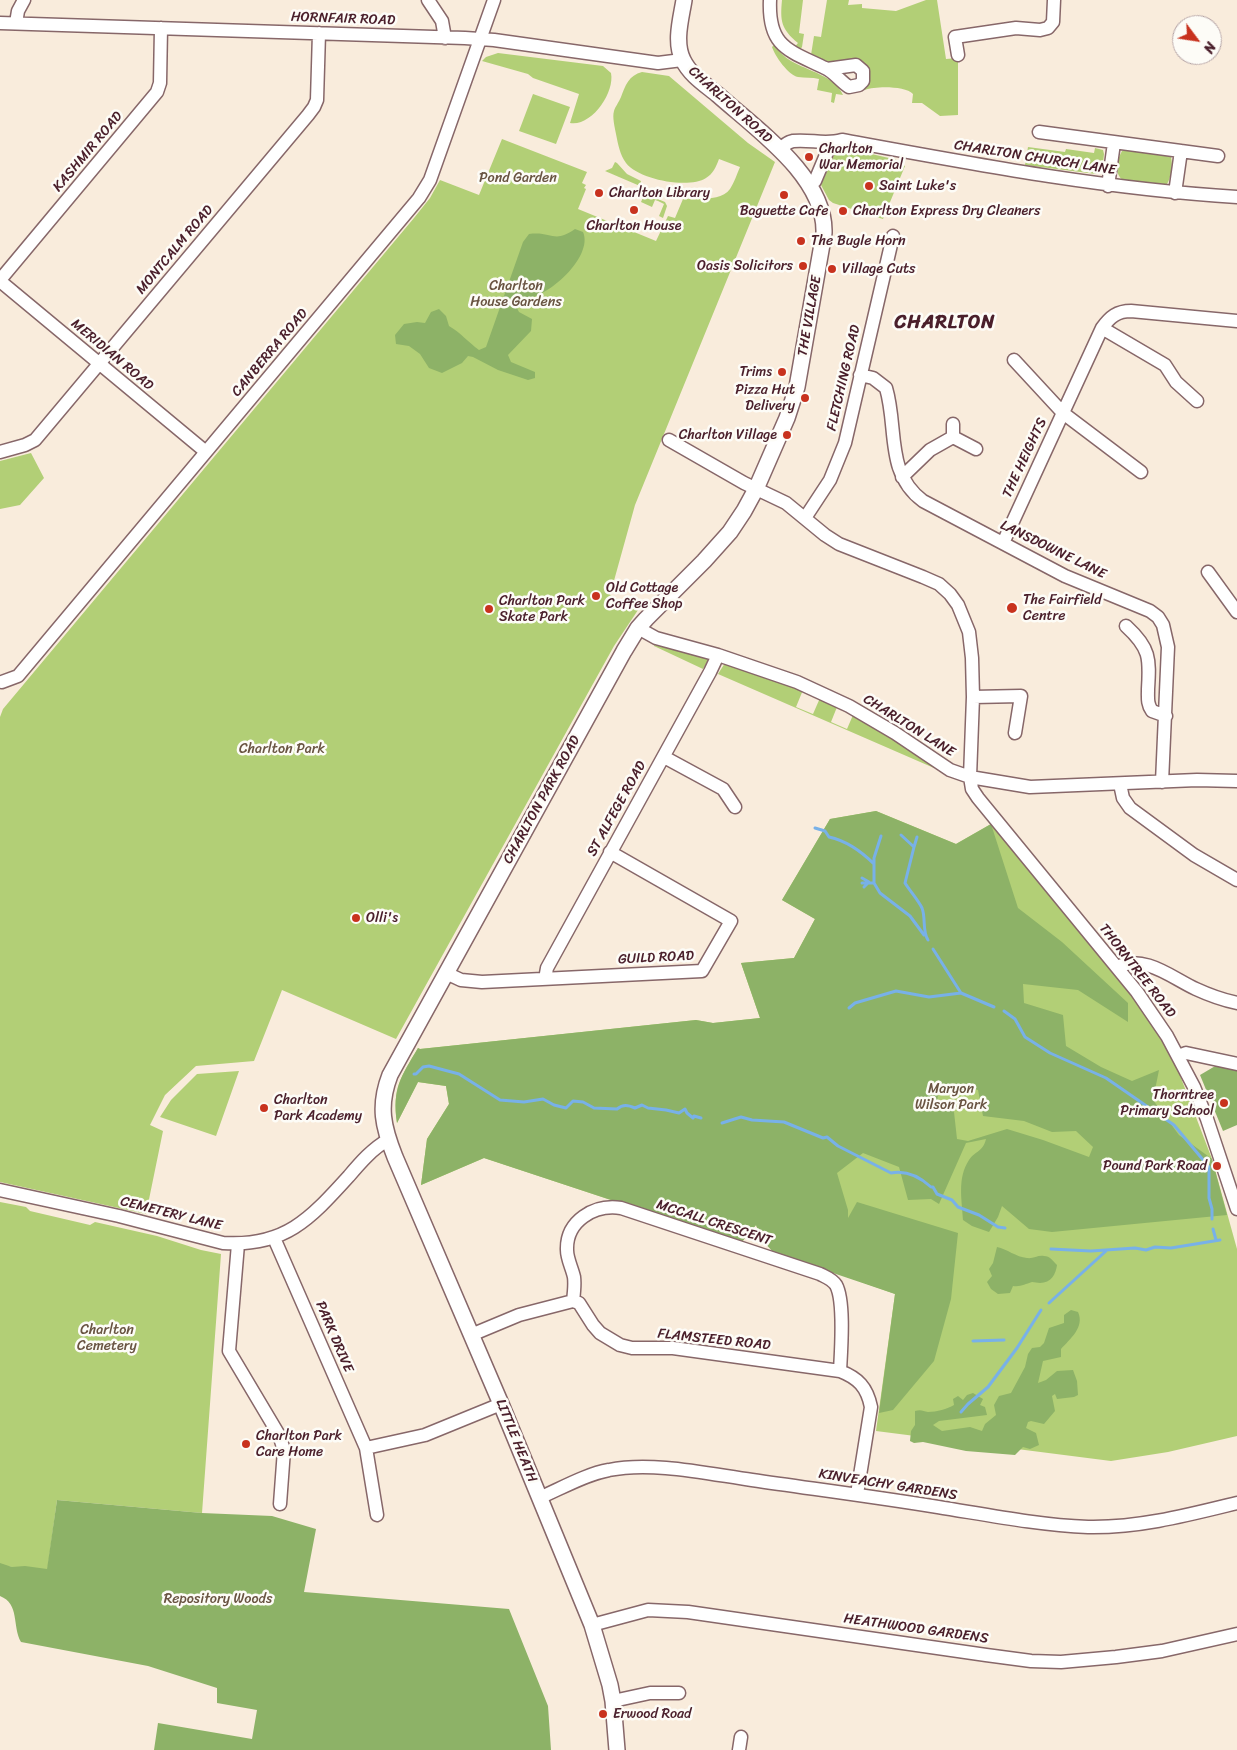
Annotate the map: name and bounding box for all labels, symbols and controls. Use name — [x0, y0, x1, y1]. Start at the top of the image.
street label: HORNFAIR ROAD — [291, 9, 395, 29]
north arrow — [1172, 15, 1222, 65]
text: N — [1196, 37, 1223, 58]
street label: CHARLTON ROAD — [685, 63, 775, 147]
street label: KASHMIR ROAD — [50, 109, 126, 195]
street label: CHARLTON CHURCH LANE — [953, 137, 1117, 179]
place label: Charlton War Memorial — [819, 141, 903, 174]
marker: Charlton War Memorial — [803, 151, 815, 163]
park label: Pond Garden — [479, 170, 557, 186]
place label: Saint Luke's — [879, 178, 956, 194]
marker: Saint Luke's — [863, 180, 875, 192]
place label: Charlton Library — [609, 185, 710, 201]
marker: Charlton Library — [593, 187, 605, 199]
marker: Baguette Cafe — [778, 189, 790, 201]
street label: MONTCALM ROAD — [133, 202, 217, 298]
place label: Baguette Cafe — [740, 203, 828, 219]
place label: Charlton Express Dry Cleaners — [853, 203, 1040, 219]
marker: Charlton House — [628, 204, 640, 216]
marker: Charlton Express Dry Cleaners — [837, 205, 849, 217]
place label: Charlton House — [587, 218, 681, 234]
place label: The Bugle Horn — [811, 233, 905, 249]
marker: The Bugle Horn — [795, 235, 807, 247]
place label: Oasis Solicitors — [697, 258, 793, 274]
marker: Oasis Solicitors — [797, 260, 809, 272]
place label: Village Cuts — [842, 261, 915, 277]
marker: Village Cuts — [826, 263, 838, 275]
street label: THE VILLAGE — [795, 274, 825, 358]
park label: Charlton House Gardens — [470, 278, 562, 310]
street label: CANBERRA ROAD — [228, 306, 312, 400]
district label: CHARLTON — [894, 312, 996, 334]
street label: MERIDIAN ROAD — [67, 316, 157, 394]
street label: FLETCHING ROAD — [824, 323, 864, 433]
place label: Trims — [739, 364, 772, 380]
marker: Trims — [776, 366, 788, 378]
place label: Pizza Hut Delivery — [735, 382, 795, 414]
marker: Pizza Hut Delivery — [799, 392, 811, 404]
street label: THE HEIGHTS — [999, 415, 1051, 501]
place label: Charlton Village — [679, 427, 777, 443]
marker: Charlton Village — [781, 429, 793, 441]
street label: LANSDOWNE LANE — [997, 517, 1109, 583]
place label: Old Cottage Coffee Shop — [606, 580, 682, 612]
marker: Old Cottage Coffee Shop — [590, 590, 602, 602]
place label: The Fairfield Centre — [1023, 592, 1102, 624]
place label: Charlton Park Skate Park — [499, 593, 585, 626]
marker: The Fairfield Centre — [1005, 601, 1019, 615]
marker: Charlton Park Skate Park — [483, 603, 495, 615]
street label: CHARLTON LANE — [860, 691, 958, 761]
street label: CHARLTON PARK ROAD — [500, 733, 584, 867]
park label: Charlton Park — [239, 741, 325, 757]
street label: ST ALFEGE ROAD — [584, 759, 650, 859]
place label: Olli's — [366, 910, 398, 926]
marker: Olli's — [350, 912, 362, 924]
street label: THORNTREE ROAD — [1095, 921, 1179, 1021]
street label: GUILD ROAD — [618, 948, 694, 968]
park label: Maryon Wilson Park — [915, 1081, 987, 1114]
place label: Thorntree Primary School — [1120, 1087, 1214, 1120]
place label: Charlton Park Academy — [274, 1092, 362, 1124]
marker: Thorntree Primary School — [1218, 1097, 1230, 1109]
marker: Charlton Park Academy — [258, 1102, 270, 1114]
place label: Pound Park Road — [1103, 1158, 1207, 1174]
marker: Pound Park Road — [1211, 1160, 1223, 1172]
street label: CEMETERY LANE — [118, 1193, 224, 1235]
street label: MCCALL CRESCENT — [654, 1196, 774, 1250]
street label: PARK DRIVE — [312, 1299, 356, 1375]
park label: Charlton Cemetery — [77, 1322, 137, 1354]
street label: FLAMSTEED ROAD — [657, 1326, 771, 1354]
street label: LITTLE HEATH — [492, 1397, 540, 1485]
place label: Charlton Park Care Home — [256, 1428, 342, 1460]
marker: Charlton Park Care Home — [240, 1438, 252, 1450]
street label: KINVEACHY GARDENS — [817, 1466, 959, 1504]
park label: Repository Woods — [164, 1591, 272, 1607]
street label: HEATHWOOD GARDENS — [842, 1611, 990, 1647]
place label: Erwood Road — [613, 1706, 691, 1722]
marker: Erwood Road — [597, 1708, 609, 1720]

